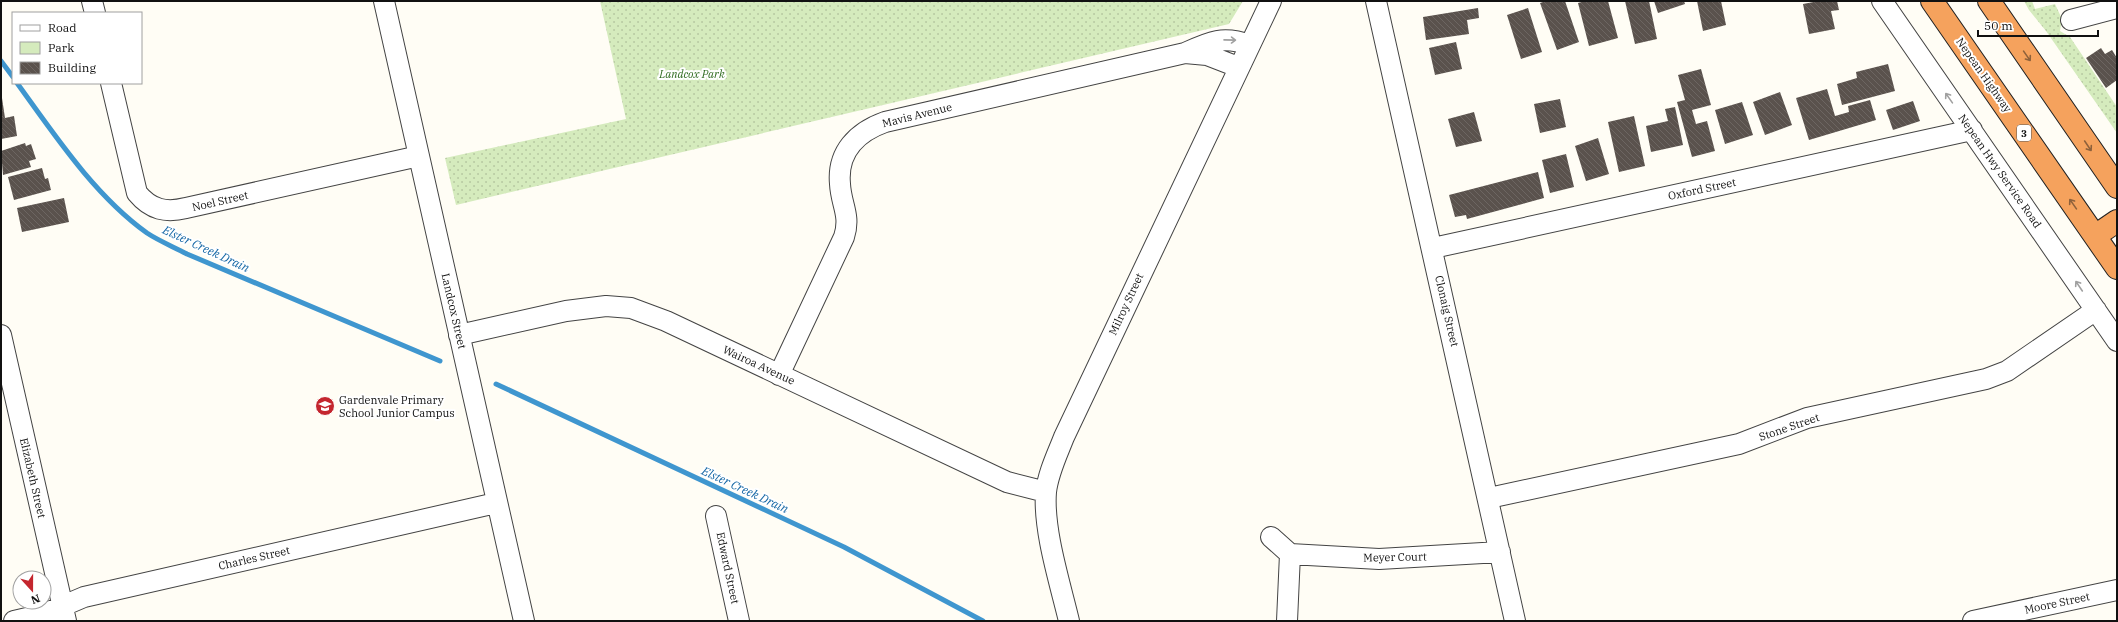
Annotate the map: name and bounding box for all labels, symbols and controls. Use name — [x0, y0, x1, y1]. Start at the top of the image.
legend — [12, 12, 142, 84]
scale bar — [1978, 12, 2098, 38]
text: 50 m — [1984, 18, 2013, 33]
text: Road — [48, 20, 77, 35]
street label: Nepean Highway — [1953, 35, 2015, 115]
one-way arrow — [1223, 36, 1236, 44]
text: Park — [48, 40, 74, 55]
one-way arrow — [2023, 50, 2031, 61]
text: Building — [48, 60, 96, 75]
park label: Landcox Park — [658, 67, 725, 81]
one-way arrow — [1945, 93, 1953, 104]
street label: Mavis Avenue — [881, 100, 953, 130]
street label: Nepean Hwy Service Road — [1955, 111, 2045, 231]
road number: 3 — [2017, 125, 2031, 141]
one-way arrow — [2084, 140, 2092, 151]
street label: Oxford Street — [1667, 175, 1737, 203]
street label: Noel Street — [190, 188, 250, 214]
one-way arrow — [2069, 199, 2077, 210]
water label: Elster Creek Drain — [160, 222, 252, 275]
street label: Milroy Street — [1106, 271, 1146, 337]
street label: Landcox Street — [438, 272, 470, 350]
street label: Clonaig Street — [1432, 274, 1462, 348]
one-way arrow — [2075, 280, 2083, 291]
street label: Wairoa Avenue — [721, 342, 797, 388]
place label: Gardenvale Primary School Junior Campus — [339, 393, 455, 420]
school or university icon: Gardenvale Primary School Junior Campus — [314, 395, 336, 417]
street label: Stone Street — [1757, 410, 1821, 444]
street label: Elizabeth Street — [17, 436, 49, 520]
water label: Elster Creek Drain — [699, 463, 791, 516]
street label: Edward Street — [714, 531, 742, 605]
street label: Charles Street — [217, 543, 291, 573]
street label: Meyer Court — [1363, 549, 1427, 565]
north arrow — [12, 570, 52, 610]
street label: Moore Street — [2023, 589, 2091, 617]
text: N — [29, 591, 42, 608]

